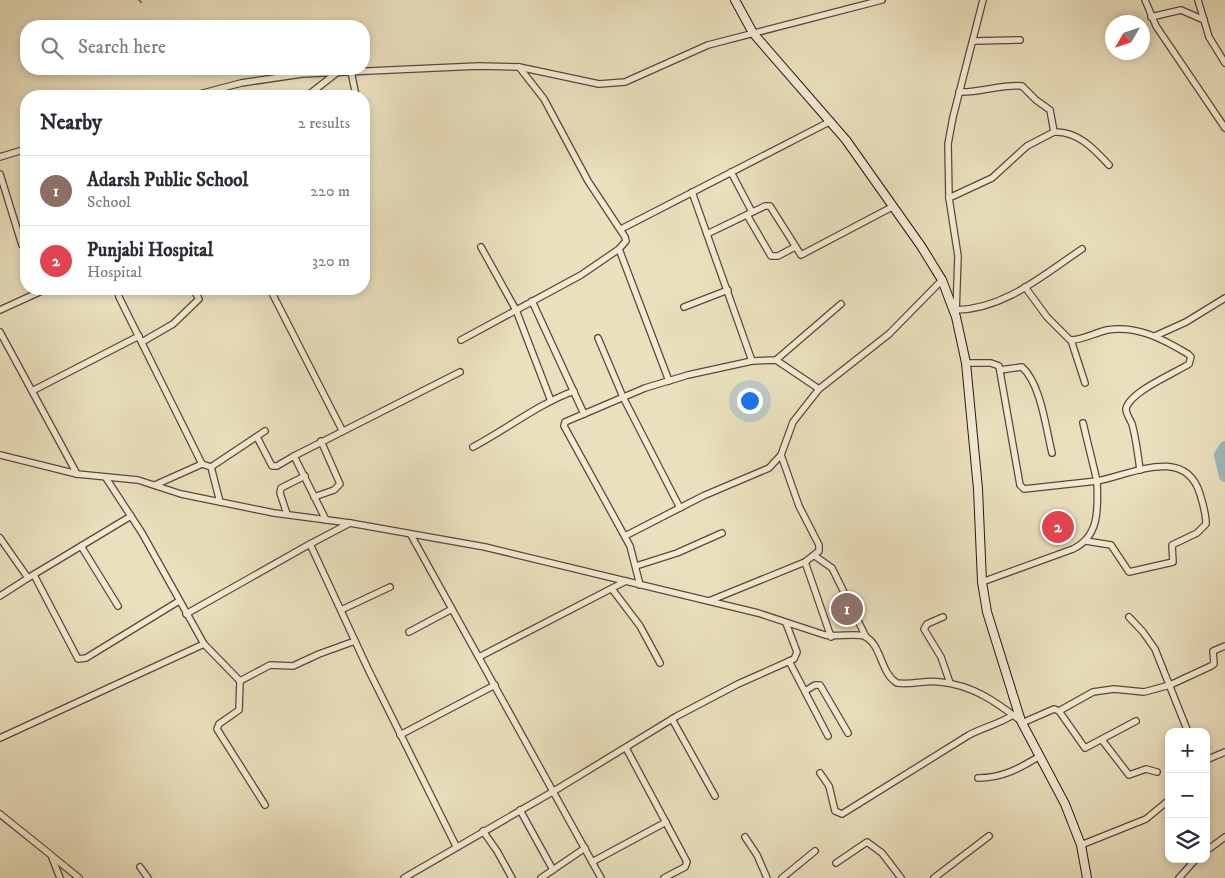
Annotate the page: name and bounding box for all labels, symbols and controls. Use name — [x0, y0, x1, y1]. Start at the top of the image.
north arrow — [1105, 15, 1150, 60]
search box — [20, 20, 370, 75]
icon: search — [38, 34, 66, 62]
text: Search here — [78, 36, 166, 59]
text: Nearby — [40, 110, 102, 136]
text: 2 results — [298, 113, 350, 133]
text: Adarsh Public School — [87, 169, 248, 192]
text: 1 — [53, 181, 59, 201]
text: 220 m — [310, 181, 350, 201]
text: School — [87, 192, 131, 212]
text: Punjabi Hospital — [87, 239, 213, 262]
text: 2 — [52, 251, 60, 271]
text: 320 m — [312, 251, 350, 271]
text: Hospital — [87, 262, 142, 282]
your location — [737, 388, 763, 414]
pin: 2 — [1042, 508, 1074, 546]
pin: 1 — [831, 590, 863, 628]
map controls — [1165, 728, 1210, 863]
button: + — [1165, 728, 1210, 773]
button: − — [1165, 773, 1210, 818]
button: layers — [1165, 818, 1210, 863]

